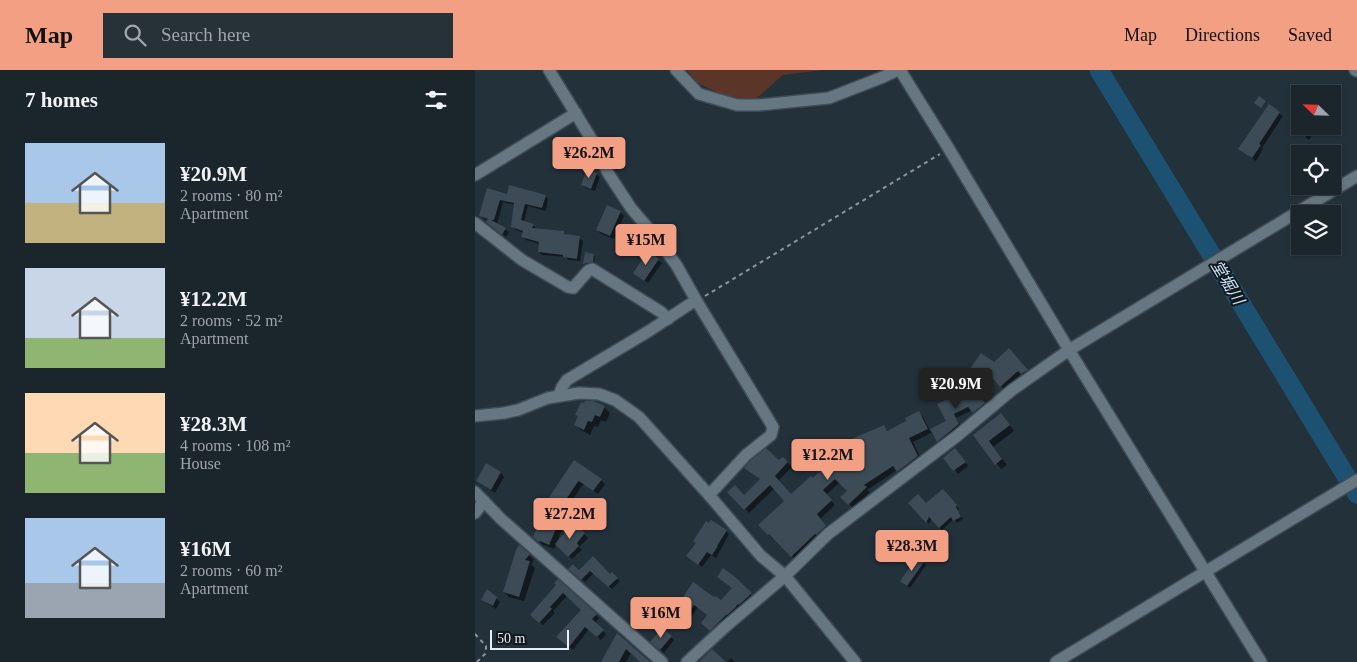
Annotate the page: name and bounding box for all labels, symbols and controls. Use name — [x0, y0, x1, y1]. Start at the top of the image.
search box — [103, 13, 453, 58]
icon: search — [121, 21, 149, 49]
text: Map — [25, 22, 73, 48]
text: Search here — [161, 24, 250, 45]
text: Map — [1124, 25, 1157, 45]
text: Directions — [1185, 25, 1260, 45]
text: Saved — [1288, 25, 1332, 45]
north arrow — [1291, 85, 1341, 135]
map controls — [1291, 85, 1341, 255]
icon: filters — [422, 86, 450, 114]
text: 7 homes — [25, 88, 98, 112]
pin: ¥26.2M — [548, 136, 630, 179]
text: ¥26.2M — [563, 144, 615, 161]
button: locate — [1291, 145, 1341, 195]
text: ¥20.9M — [180, 162, 247, 186]
icon: home — [65, 163, 125, 223]
text: 2 rooms · 80 m² — [180, 187, 283, 204]
text: Apartment — [180, 205, 248, 222]
button: layers — [1291, 205, 1341, 255]
pin: ¥15M — [616, 224, 676, 266]
text: ¥15M — [626, 231, 666, 248]
water label: 堂堀川 — [1208, 257, 1248, 309]
text: ¥12.2M — [180, 287, 247, 311]
icon: home — [65, 288, 125, 348]
text: 2 rooms · 52 m² — [180, 312, 283, 329]
text: Apartment — [180, 330, 248, 347]
pin: ¥20.9M — [915, 368, 997, 410]
text: ¥20.9M — [930, 375, 982, 392]
text: ¥28.3M — [180, 412, 247, 436]
icon: home — [65, 413, 125, 473]
text: 4 rooms · 108 m² — [180, 437, 291, 454]
pin: ¥12.2M — [787, 438, 869, 481]
text: ¥12.2M — [802, 446, 854, 463]
text: House — [180, 455, 221, 472]
pin: ¥27.2M — [529, 498, 611, 540]
text: ¥27.2M — [544, 505, 596, 522]
pin: ¥28.3M — [871, 530, 953, 572]
text: ¥16M — [180, 537, 231, 561]
text: ¥28.3M — [886, 537, 938, 554]
icon: home — [65, 538, 125, 598]
text: 2 rooms · 60 m² — [180, 562, 283, 579]
text: Apartment — [180, 580, 248, 597]
pin: ¥16M — [631, 596, 691, 639]
text: ¥16M — [641, 604, 681, 621]
scale bar — [490, 627, 569, 650]
text: 50 m — [497, 631, 525, 646]

